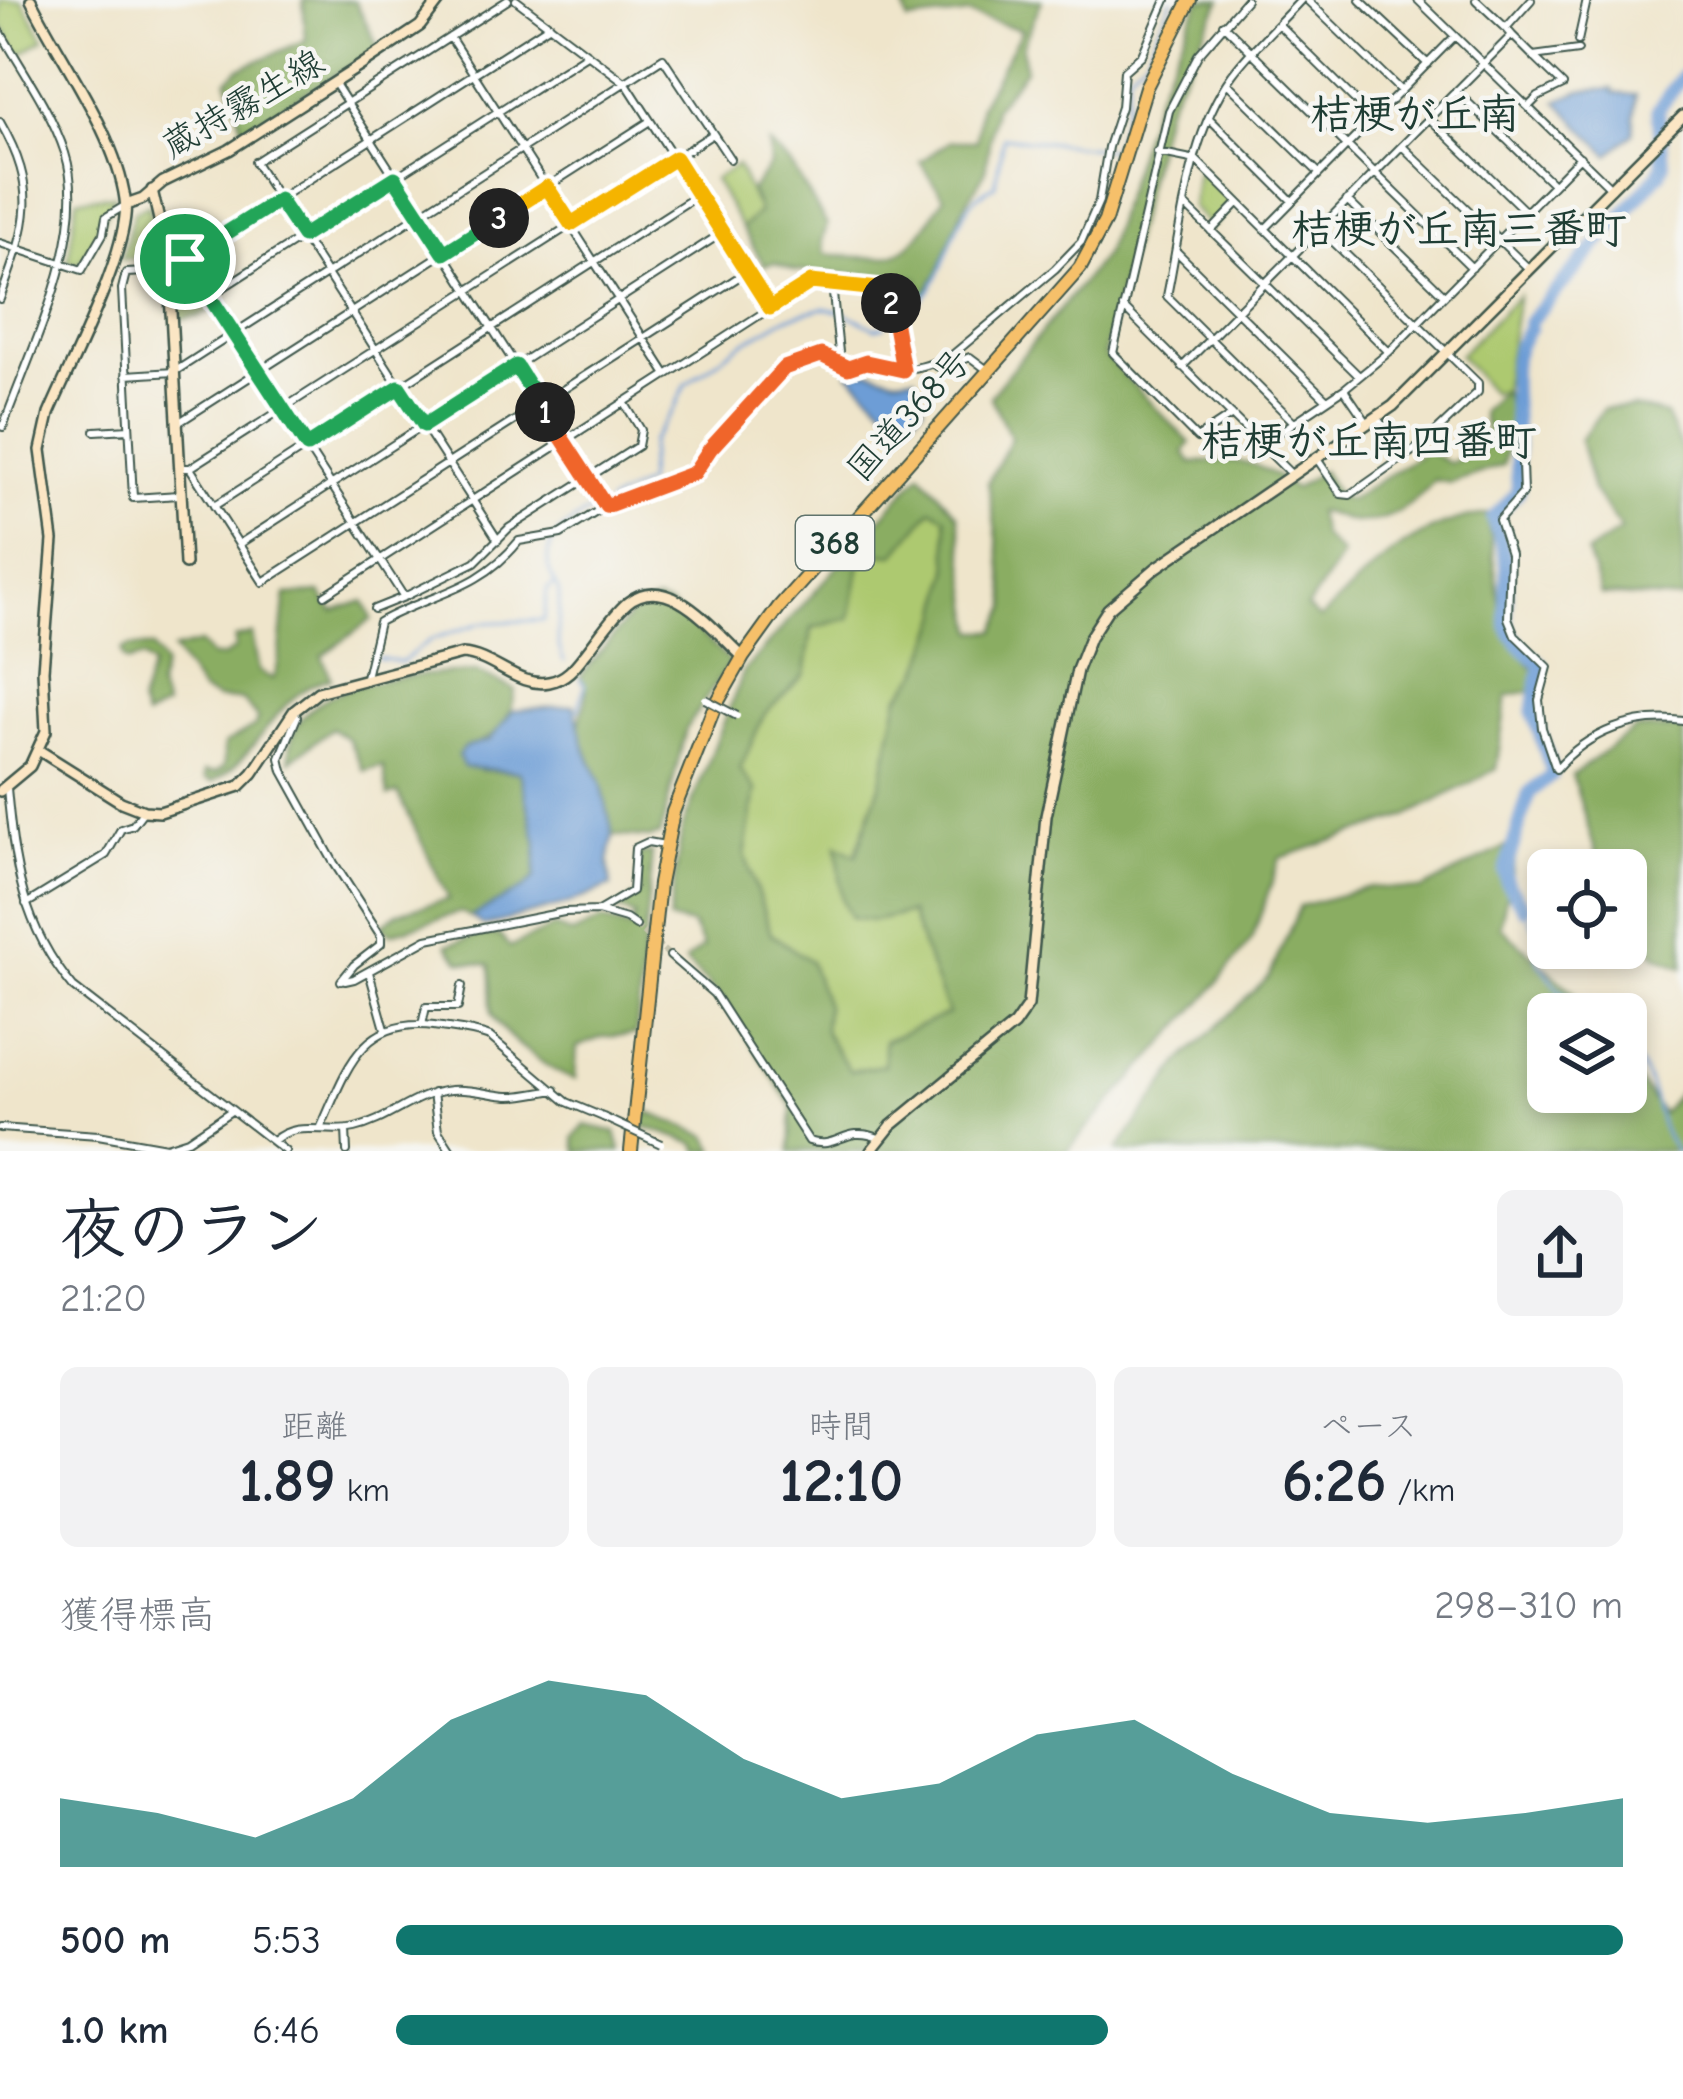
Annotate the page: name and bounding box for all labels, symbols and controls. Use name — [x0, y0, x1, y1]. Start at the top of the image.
street label: 蔵持霧生線 — [155, 41, 331, 167]
district label: 桔梗が丘南 — [1310, 90, 1520, 139]
pin: 3 — [469, 188, 529, 248]
text: 3 — [491, 199, 507, 237]
district label: 桔梗が丘南三番町 — [1291, 205, 1627, 254]
pin — [134, 208, 236, 310]
icon: arrive — [152, 226, 218, 292]
pin: 2 — [861, 273, 921, 333]
text: 2 — [883, 284, 899, 322]
street label: 国道368号 — [839, 340, 979, 490]
pin: 1 — [515, 382, 575, 442]
text: 1 — [539, 393, 551, 431]
district label: 桔梗が丘南四番町 — [1201, 417, 1537, 466]
road number: 368 — [796, 516, 874, 570]
map controls — [1527, 849, 1647, 1113]
button: locate — [1527, 849, 1647, 969]
button: layers — [1527, 993, 1647, 1113]
button: share — [1497, 1190, 1623, 1316]
text: 夜のラン — [60, 1193, 324, 1269]
text: 21:20 — [60, 1276, 147, 1321]
text: 距離 — [282, 1407, 348, 1445]
text: 時間 — [809, 1407, 875, 1445]
text: ペース — [1320, 1407, 1417, 1445]
text: 1.89 — [239, 1447, 336, 1516]
text: 12:10 — [780, 1447, 903, 1516]
text: 6:26 — [1282, 1447, 1387, 1516]
text: km — [336, 1471, 390, 1509]
text: /km — [1387, 1471, 1455, 1509]
text: 298–310 m — [1434, 1583, 1623, 1628]
text: 獲得標高 — [60, 1593, 216, 1638]
text: 500 m — [60, 1918, 170, 1963]
text: 5:53 — [252, 1918, 321, 1963]
text: 1.0 km — [60, 2008, 169, 2053]
text: 6:46 — [252, 2008, 320, 2053]

